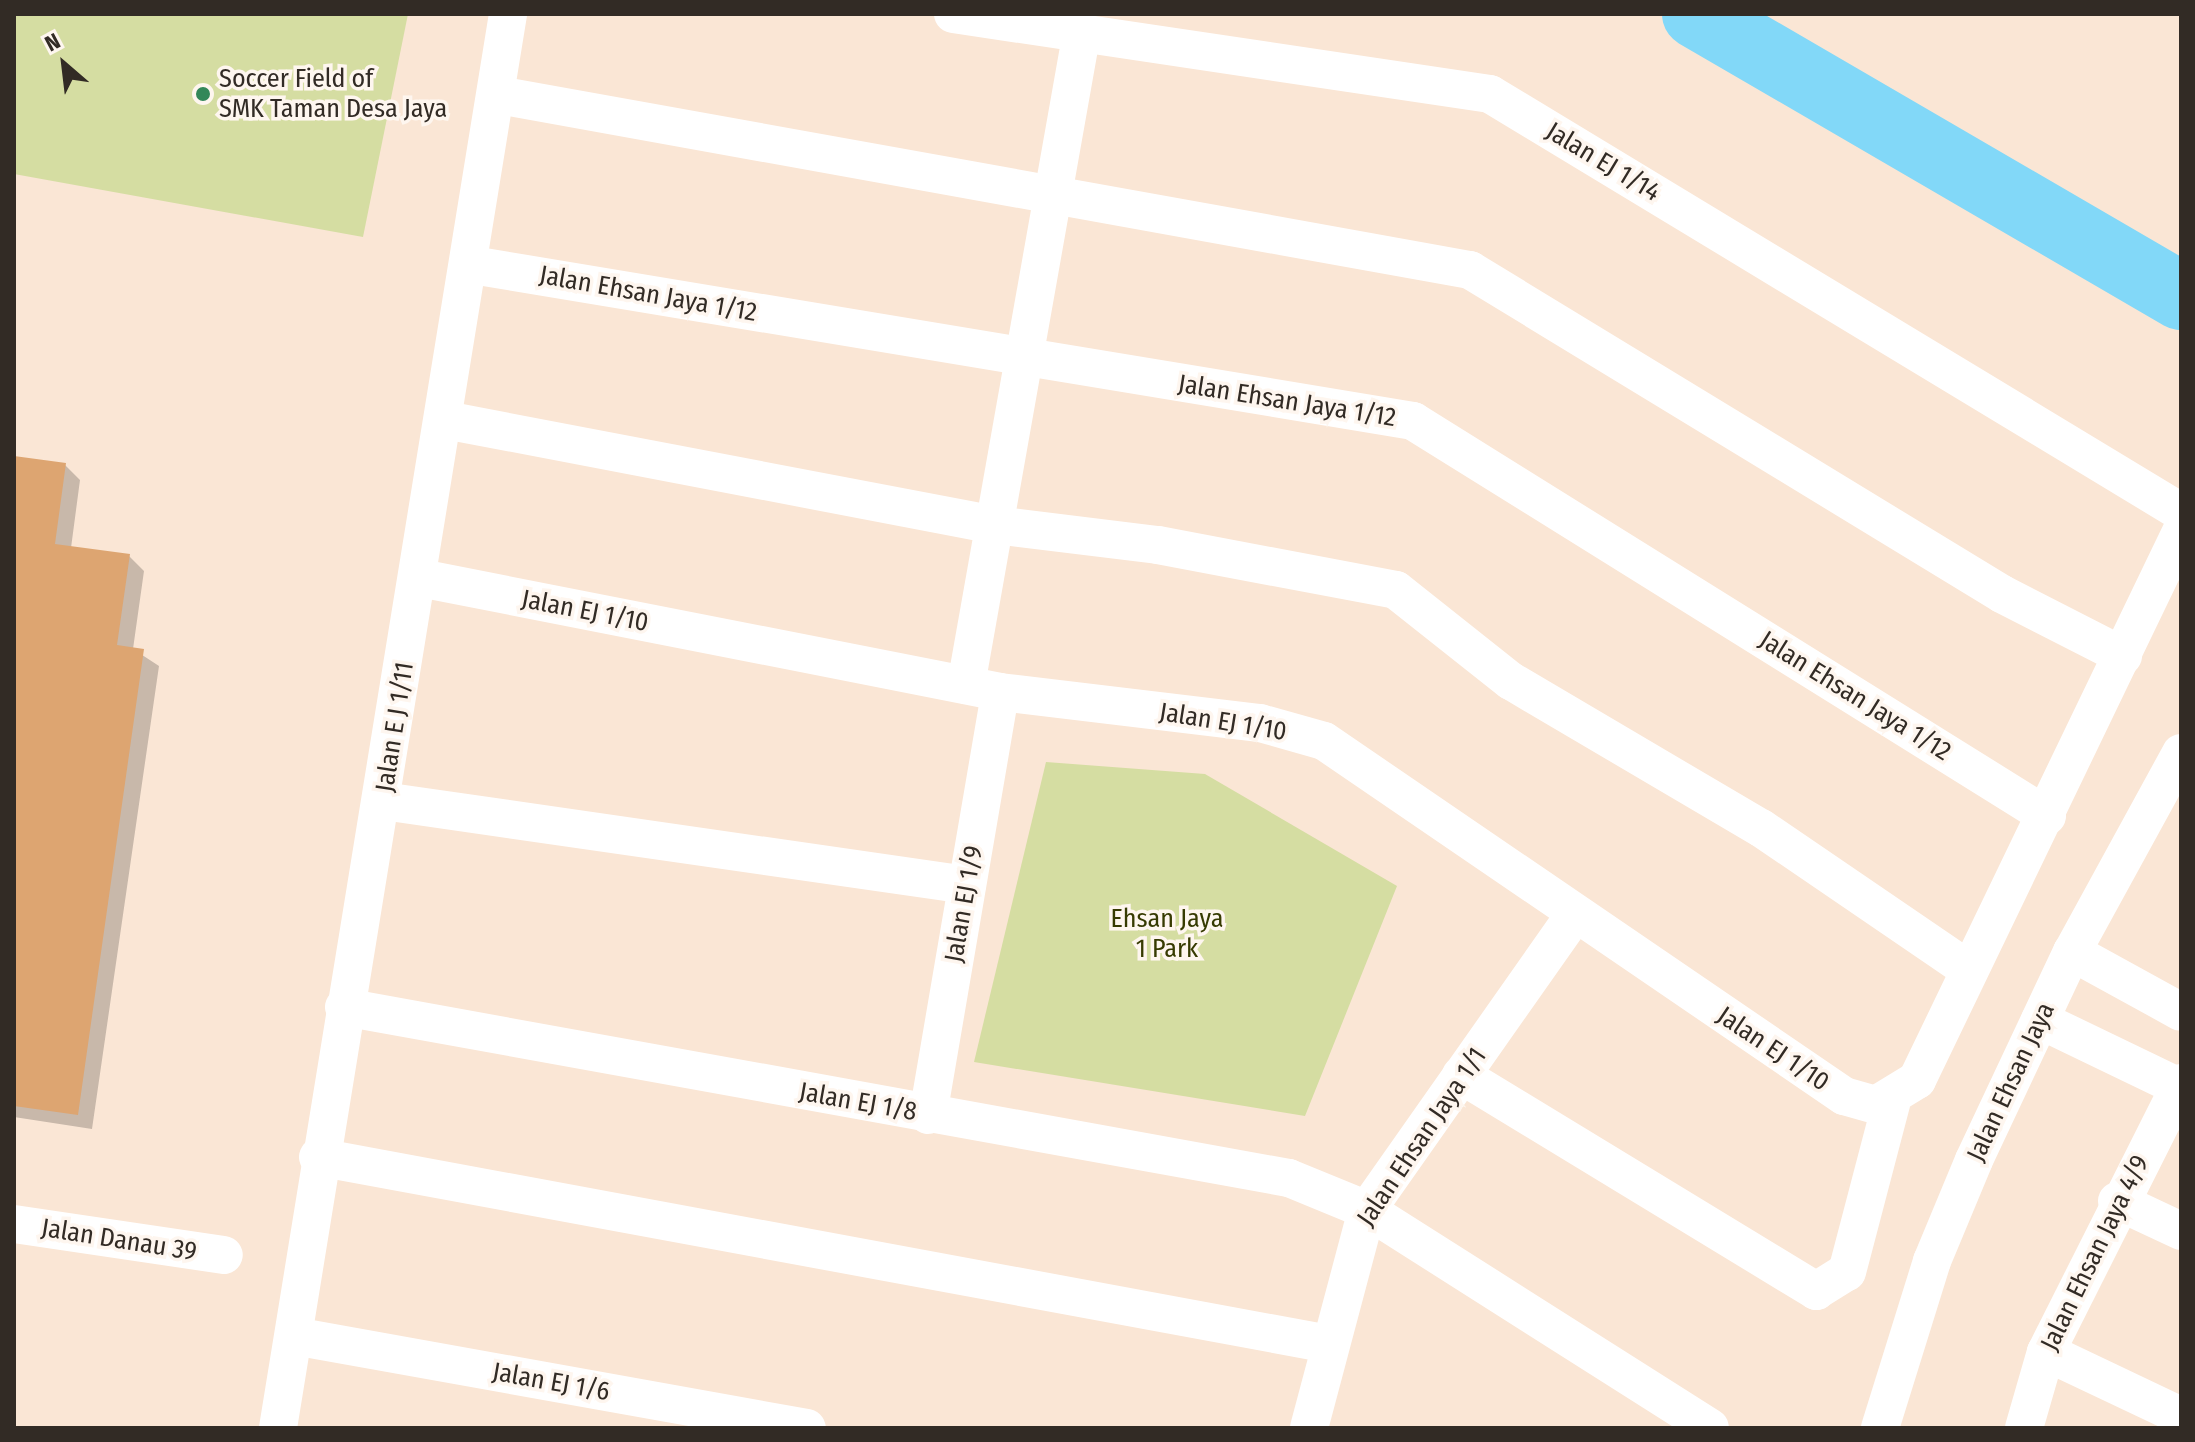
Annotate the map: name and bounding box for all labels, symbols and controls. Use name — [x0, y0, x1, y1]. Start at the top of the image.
north arrow — [24, 24, 104, 104]
text: N — [40, 27, 65, 57]
place label: Soccer Field of SMK Taman Desa Jaya — [219, 63, 447, 124]
marker: Soccer Field of SMK Taman Desa Jaya — [194, 85, 212, 103]
street label: Jalan EJ 1/14 — [1540, 116, 1666, 208]
street label: Jalan Ehsan Jaya 1/12 — [537, 260, 759, 328]
street label: Jalan Ehsan Jaya 1/12 — [1176, 368, 1398, 434]
street label: Jalan EJ 1/10 — [519, 583, 651, 639]
street label: Jalan Ehsan Jaya 1/12 — [1753, 624, 1957, 768]
street label: Jalan E J 1/11 — [369, 660, 421, 794]
street label: Jalan EJ 1/10 — [1157, 697, 1289, 747]
street label: Jalan EJ 1/9 — [938, 843, 990, 965]
park label: Ehsan Jaya 1 Park — [1111, 903, 1223, 964]
street label: Jalan Ehsan Jaya — [1961, 998, 2061, 1166]
street label: Jalan EJ 1/10 — [1711, 1000, 1835, 1098]
street label: Jalan Ehsan Jaya 1/1 — [1351, 1042, 1493, 1232]
street label: Jalan EJ 1/8 — [797, 1076, 919, 1128]
street label: Jalan Ehsan Jaya 4/9 — [2034, 1150, 2156, 1356]
street label: Jalan Danau 39 — [39, 1212, 199, 1268]
street label: Jalan EJ 1/6 — [490, 1356, 612, 1408]

